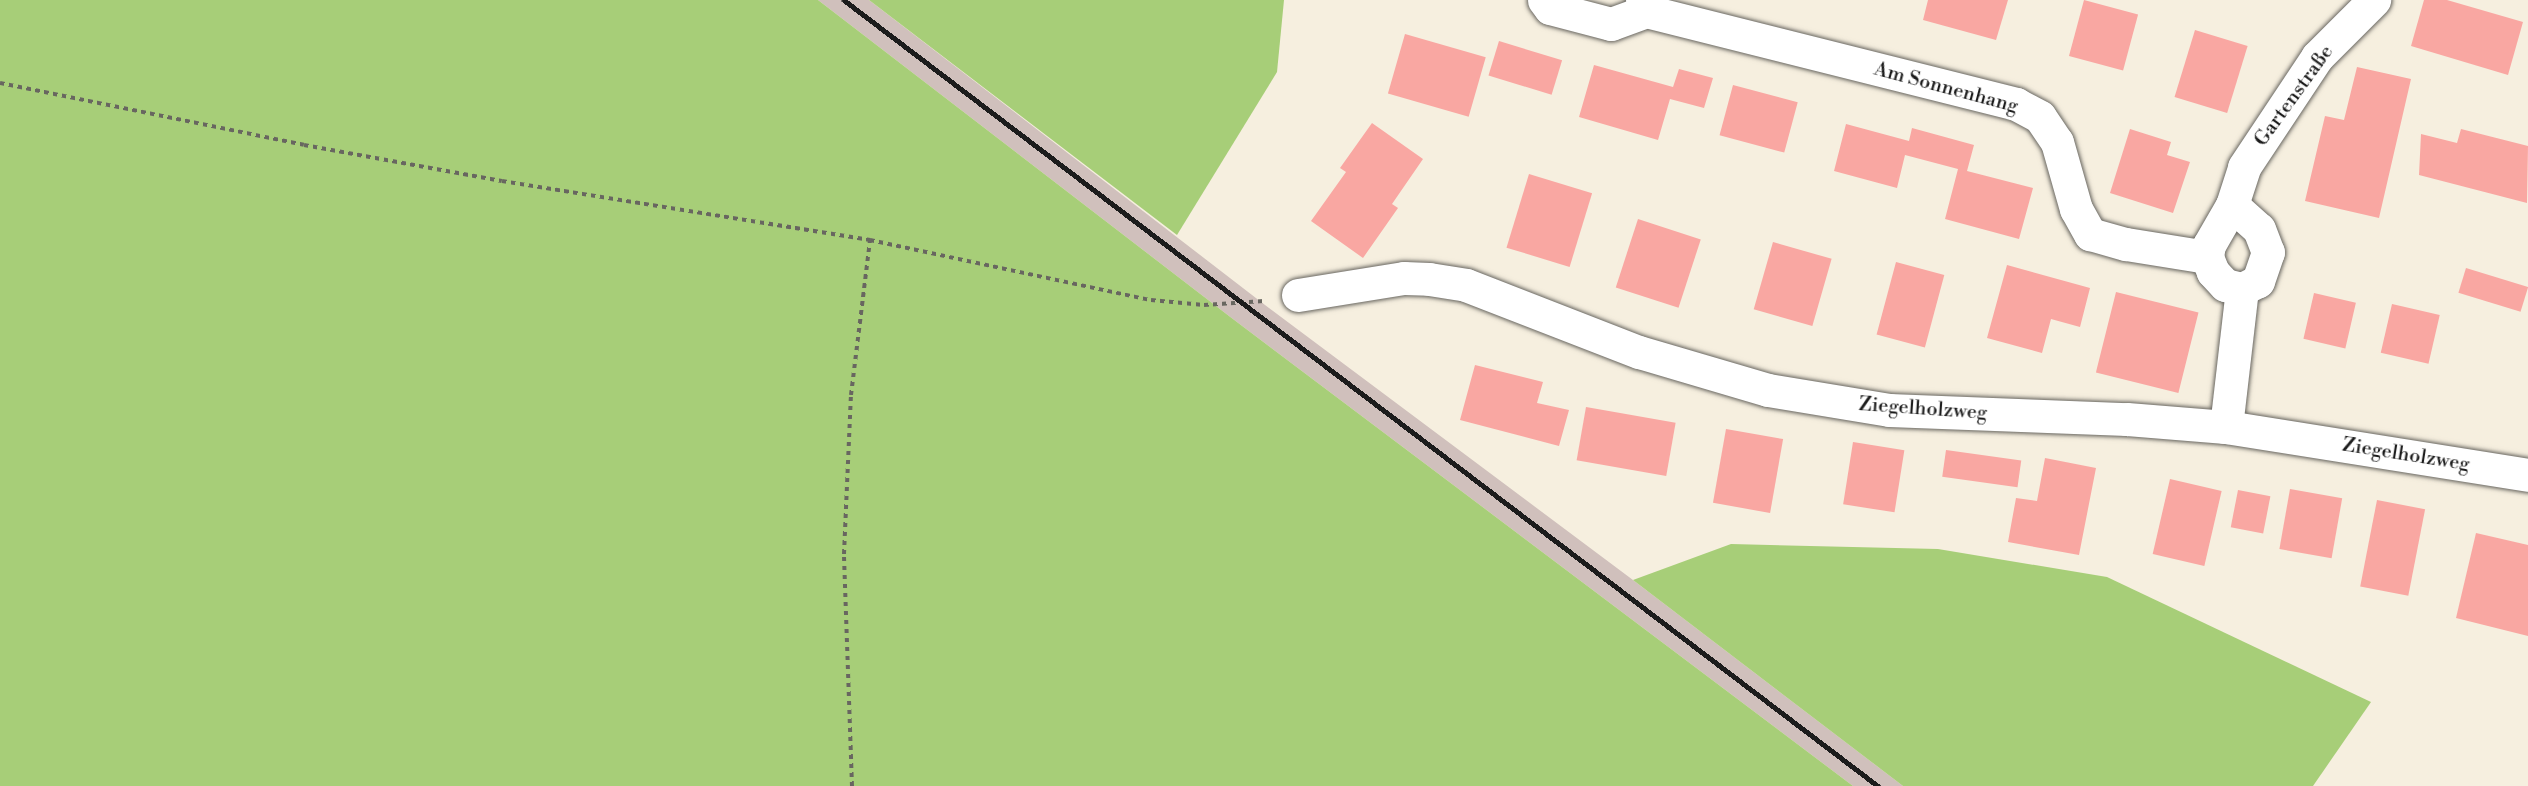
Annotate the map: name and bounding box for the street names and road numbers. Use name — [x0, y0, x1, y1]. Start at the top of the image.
street label: Gartenstraße — [2249, 41, 2339, 151]
street label: Am Sonnenhang — [1871, 57, 2021, 119]
street label: Ziegelholzweg — [1858, 393, 1988, 425]
street label: Ziegelholzweg — [2341, 433, 2471, 477]

